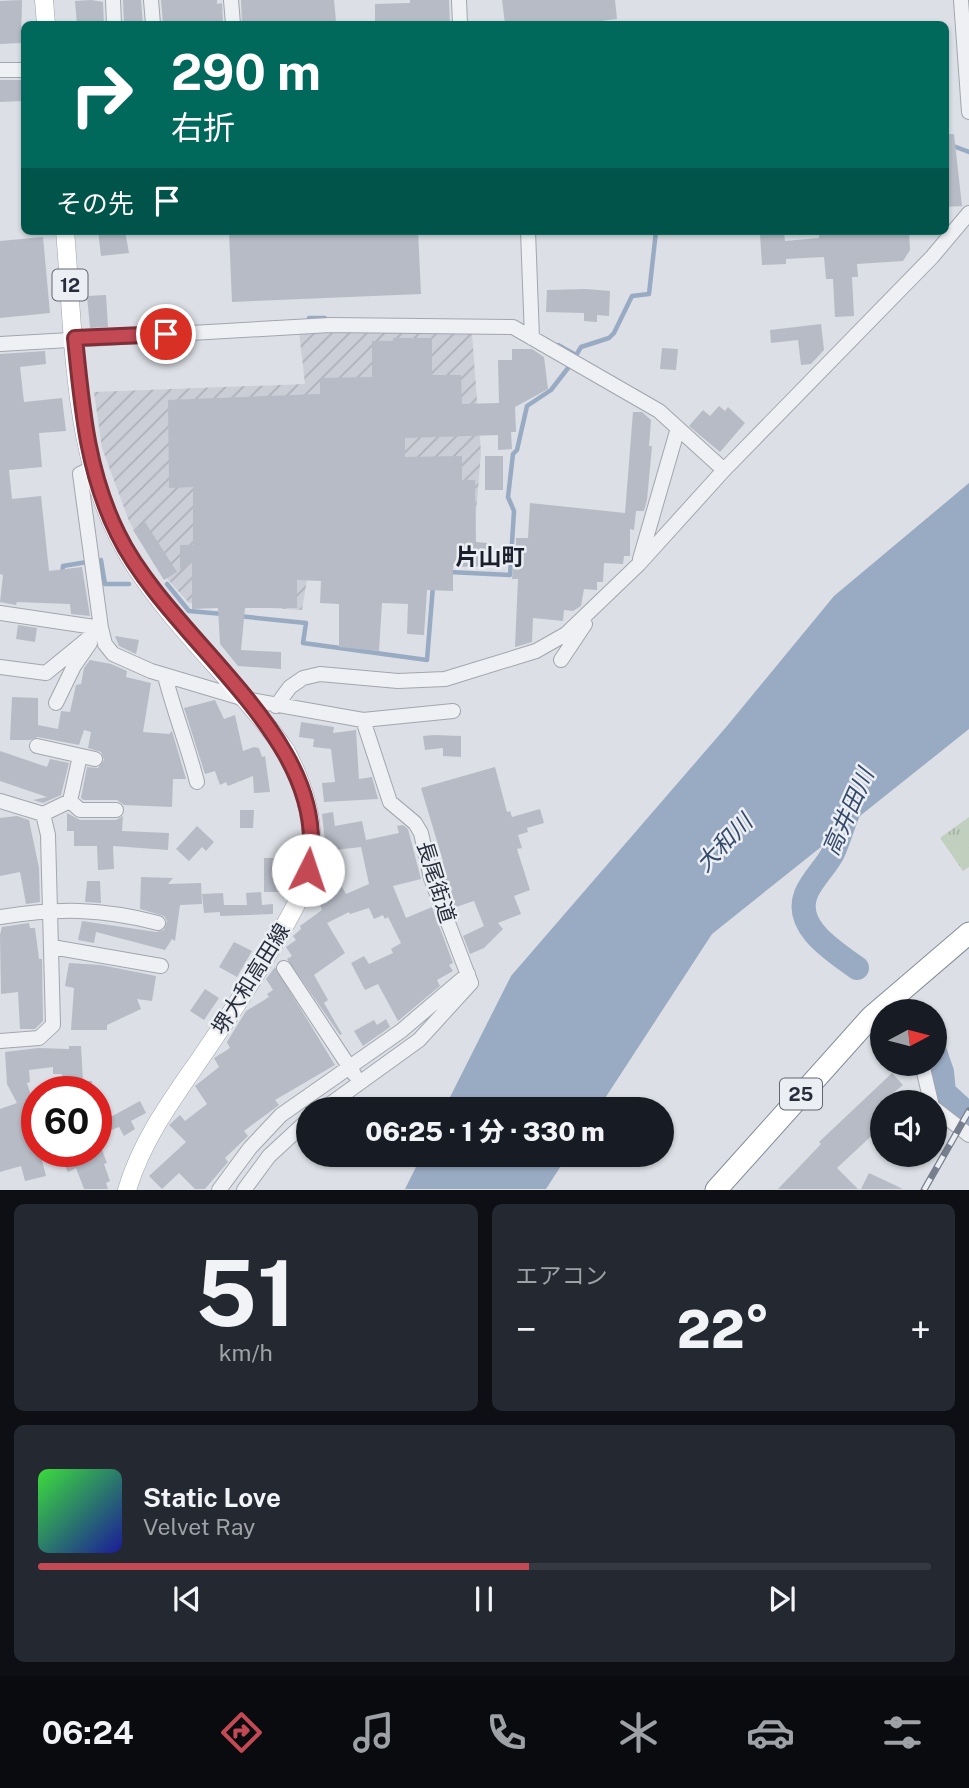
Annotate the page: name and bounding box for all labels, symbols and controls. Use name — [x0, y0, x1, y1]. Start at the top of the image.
text: 290 m — [171, 43, 321, 101]
icon: right — [56, 49, 147, 140]
text: 右折 — [171, 109, 235, 146]
icon: arrive — [148, 182, 186, 220]
text: その先 — [56, 188, 134, 219]
road number: 12 — [52, 270, 88, 300]
pin — [136, 304, 196, 364]
icon: arrive — [147, 315, 185, 353]
district label: 片山町 — [456, 543, 525, 570]
water label: 高井田川 — [817, 762, 880, 859]
water label: 大和川 — [690, 806, 759, 877]
position arrow — [271, 833, 345, 907]
street label: 長尾街道 — [412, 838, 461, 926]
street label: 堺大和高田線 — [207, 919, 295, 1039]
north arrow — [870, 999, 947, 1076]
map controls — [870, 999, 947, 1167]
speed limit sign: 60 — [21, 1076, 112, 1167]
road number: 25 — [780, 1078, 822, 1110]
button: sound — [870, 1090, 947, 1167]
text: 06:25 · 1 分 · 330 m — [365, 1116, 605, 1147]
text: 51 — [196, 1240, 296, 1346]
text: エアコン — [516, 1262, 608, 1289]
text: 22° — [677, 1299, 770, 1360]
text: − — [516, 1307, 537, 1352]
text: + — [910, 1307, 931, 1352]
text: km/h — [219, 1339, 273, 1366]
text: Static Love — [143, 1482, 281, 1513]
text: Velvet Ray — [143, 1513, 255, 1540]
icon: previous — [168, 1580, 206, 1618]
icon: pause — [465, 1580, 503, 1618]
icon: next — [763, 1580, 801, 1618]
icon: directions — [217, 1708, 266, 1757]
icon: music — [349, 1708, 398, 1757]
icon: phone — [482, 1708, 531, 1757]
icon: climate — [614, 1708, 663, 1757]
icon: car — [746, 1708, 795, 1757]
icon: filters — [878, 1708, 927, 1757]
text: 06:24 — [42, 1714, 134, 1751]

